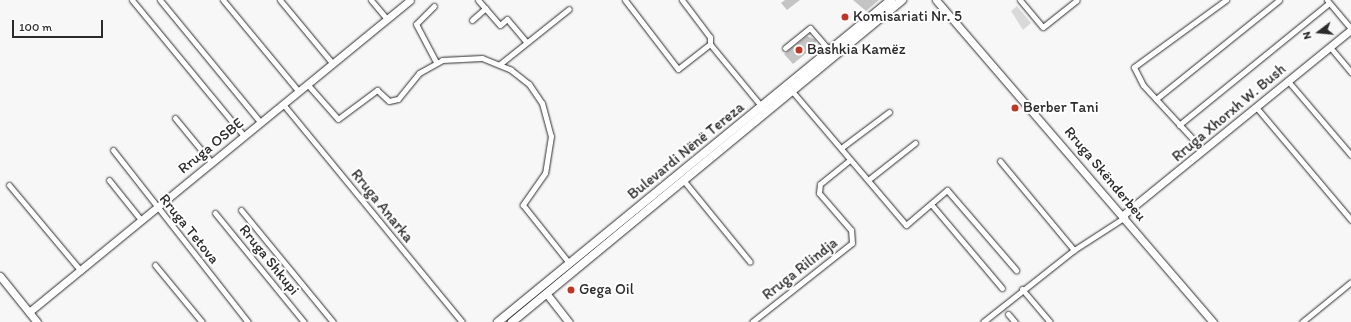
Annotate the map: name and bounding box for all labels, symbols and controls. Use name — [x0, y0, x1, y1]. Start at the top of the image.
place label: Komisariati Nr. 5 — [853, 8, 962, 26]
scale bar — [14, 12, 105, 38]
marker: Komisariati Nr. 5 — [840, 12, 850, 22]
north arrow — [1299, 12, 1339, 52]
text: 100 m — [19, 20, 52, 34]
text: N — [1300, 30, 1314, 41]
place label: Bashkia Kamëz — [807, 41, 906, 59]
marker: Bashkia Kamëz — [794, 45, 804, 55]
street label: Rruga Xhorxh W. Bush — [1168, 60, 1290, 166]
street label: Bulevardi Nënë Tereza — [625, 99, 747, 203]
place label: Berber Tani — [1023, 99, 1097, 117]
marker: Berber Tani — [1010, 103, 1020, 113]
street label: Rruga OSBE — [175, 114, 247, 178]
street label: Rruga Skënderbeu — [1060, 123, 1150, 225]
street label: Rruga Anarka — [347, 166, 417, 246]
street label: Rruga Tetova — [156, 191, 222, 267]
street label: Rruga Shkupi — [235, 221, 303, 299]
street label: Rruga Rilindja — [759, 234, 841, 304]
place label: Gega Oil — [579, 281, 634, 299]
marker: Gega Oil — [566, 285, 576, 295]

